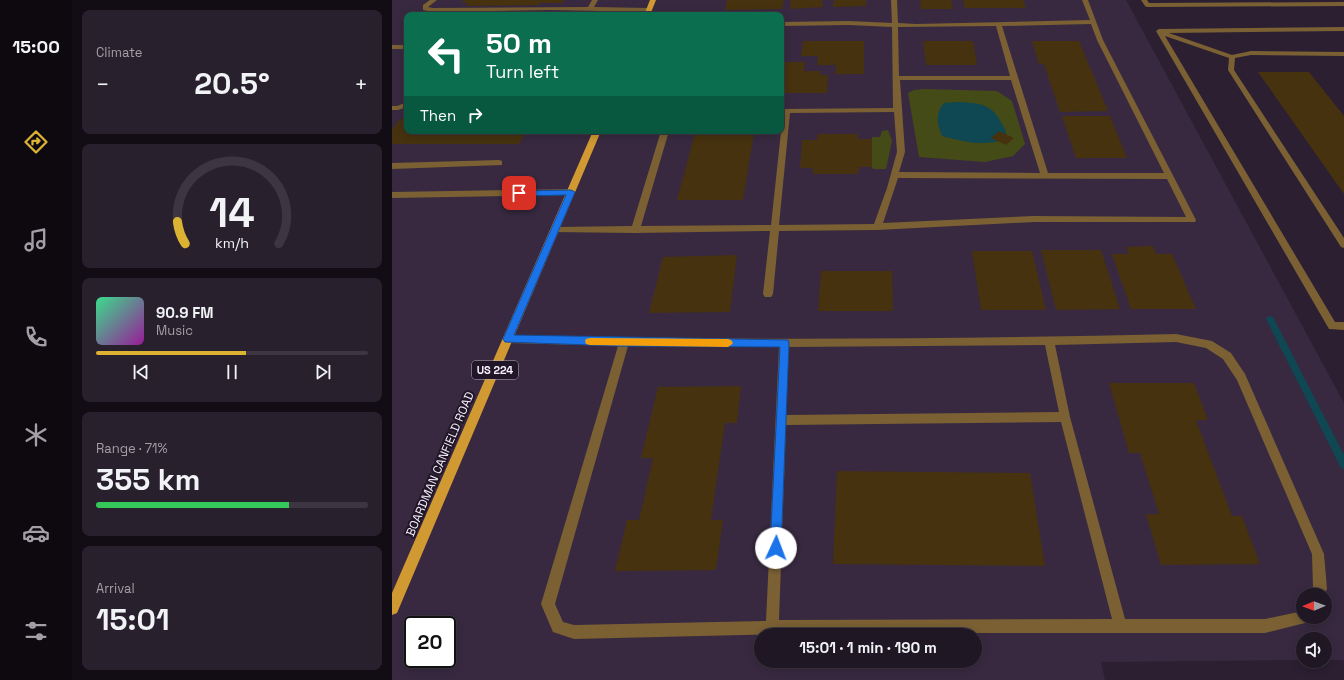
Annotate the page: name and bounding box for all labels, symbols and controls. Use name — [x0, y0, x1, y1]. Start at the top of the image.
text: 50 m — [486, 25, 552, 61]
icon: left — [420, 28, 472, 80]
text: 15:00 — [12, 35, 60, 58]
text: Climate — [96, 44, 142, 61]
text: Turn left — [486, 60, 559, 83]
text: 20.5° — [194, 64, 270, 103]
text: − — [96, 70, 110, 98]
text: + — [354, 70, 368, 98]
icon: right — [464, 104, 486, 126]
text: Then — [420, 106, 456, 125]
icon: directions — [22, 128, 50, 156]
pin — [502, 176, 536, 210]
icon: arrive — [508, 182, 530, 204]
text: 14 — [209, 186, 255, 239]
icon: music — [22, 226, 50, 254]
text: km/h — [215, 234, 249, 252]
text: 90.9 FM — [156, 303, 214, 322]
text: Music — [156, 322, 193, 339]
icon: phone — [22, 323, 50, 351]
icon: previous — [130, 361, 152, 383]
icon: pause — [221, 361, 243, 383]
icon: next — [312, 361, 334, 383]
road number: US 224 — [472, 361, 518, 379]
street label: BOARDMAN CANFIELD ROAD — [402, 389, 478, 539]
icon: climate — [22, 421, 50, 449]
text: Range · 71% — [96, 440, 167, 457]
text: 355 km — [96, 460, 200, 499]
icon: car — [22, 519, 50, 547]
position arrow — [755, 527, 797, 569]
text: Arrival — [96, 580, 135, 597]
north arrow — [1296, 588, 1332, 624]
map controls — [1296, 588, 1332, 668]
text: 15:01 — [96, 600, 170, 639]
speed limit sign: 20 — [404, 616, 456, 668]
icon: filters — [22, 617, 50, 645]
button: sound — [1296, 632, 1332, 668]
text: 15:01 · 1 min · 190 m — [799, 638, 937, 657]

